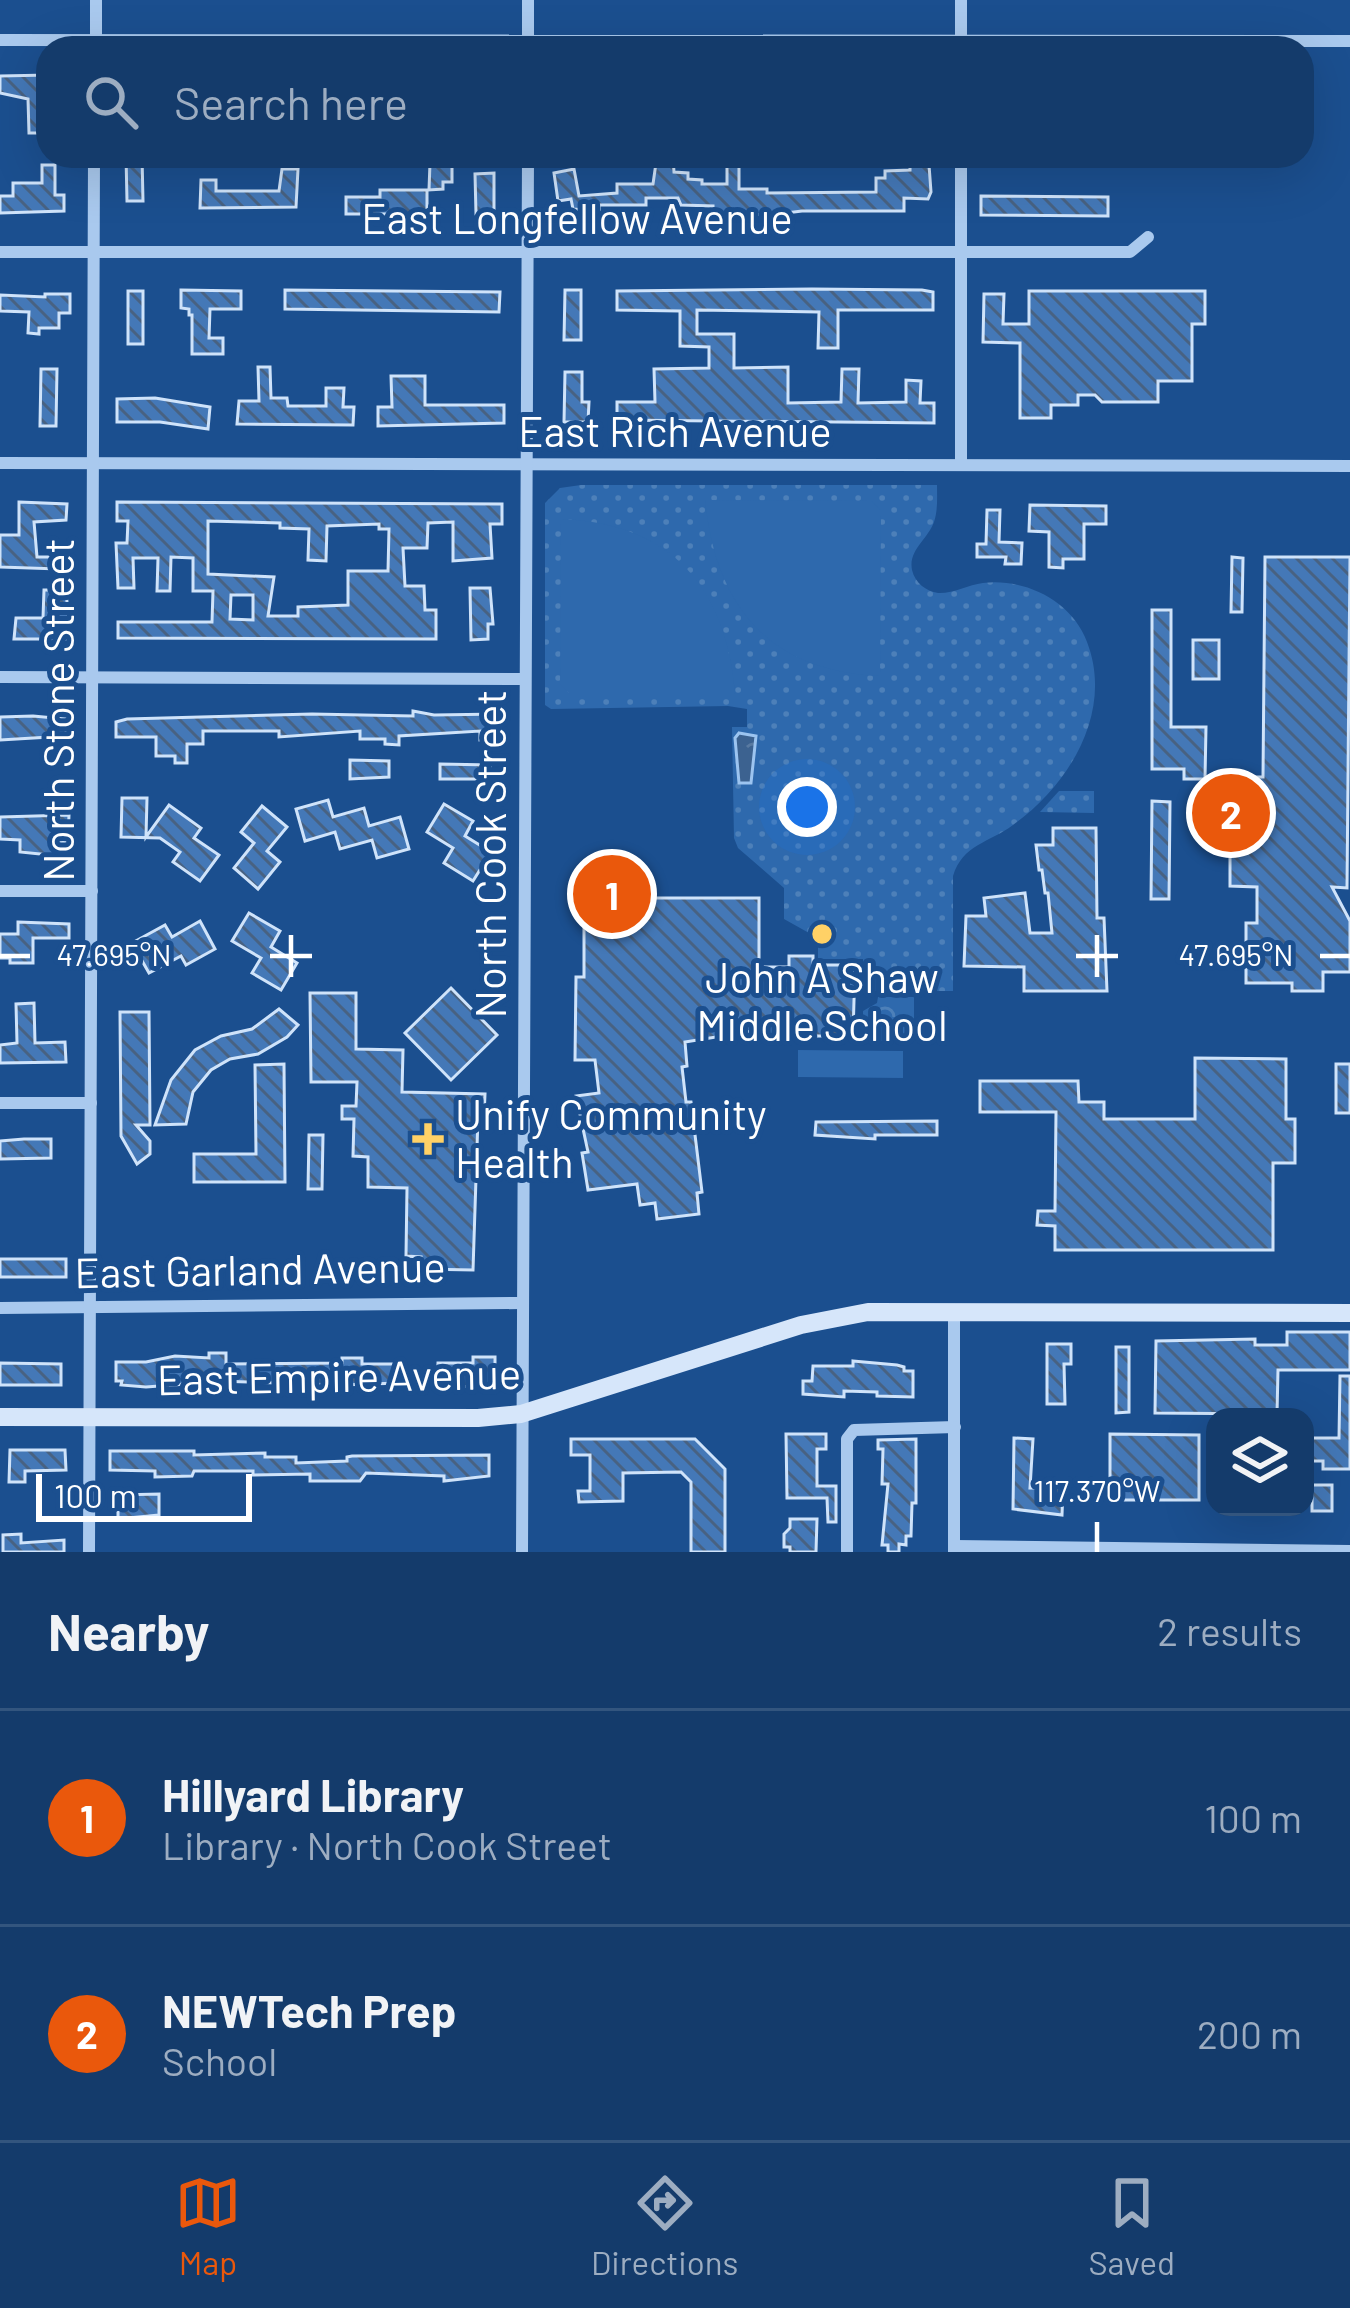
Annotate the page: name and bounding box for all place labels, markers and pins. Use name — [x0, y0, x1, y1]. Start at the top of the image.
pin: 2 — [1192, 768, 1270, 858]
pin: 1 — [573, 849, 651, 939]
marker: John A Shaw Middle School — [809, 921, 835, 947]
place label: John A Shaw Middle School — [696, 951, 948, 1049]
place label: Unify Community Health — [455, 1088, 767, 1186]
marker: Unify Community Health — [412, 1123, 444, 1155]

